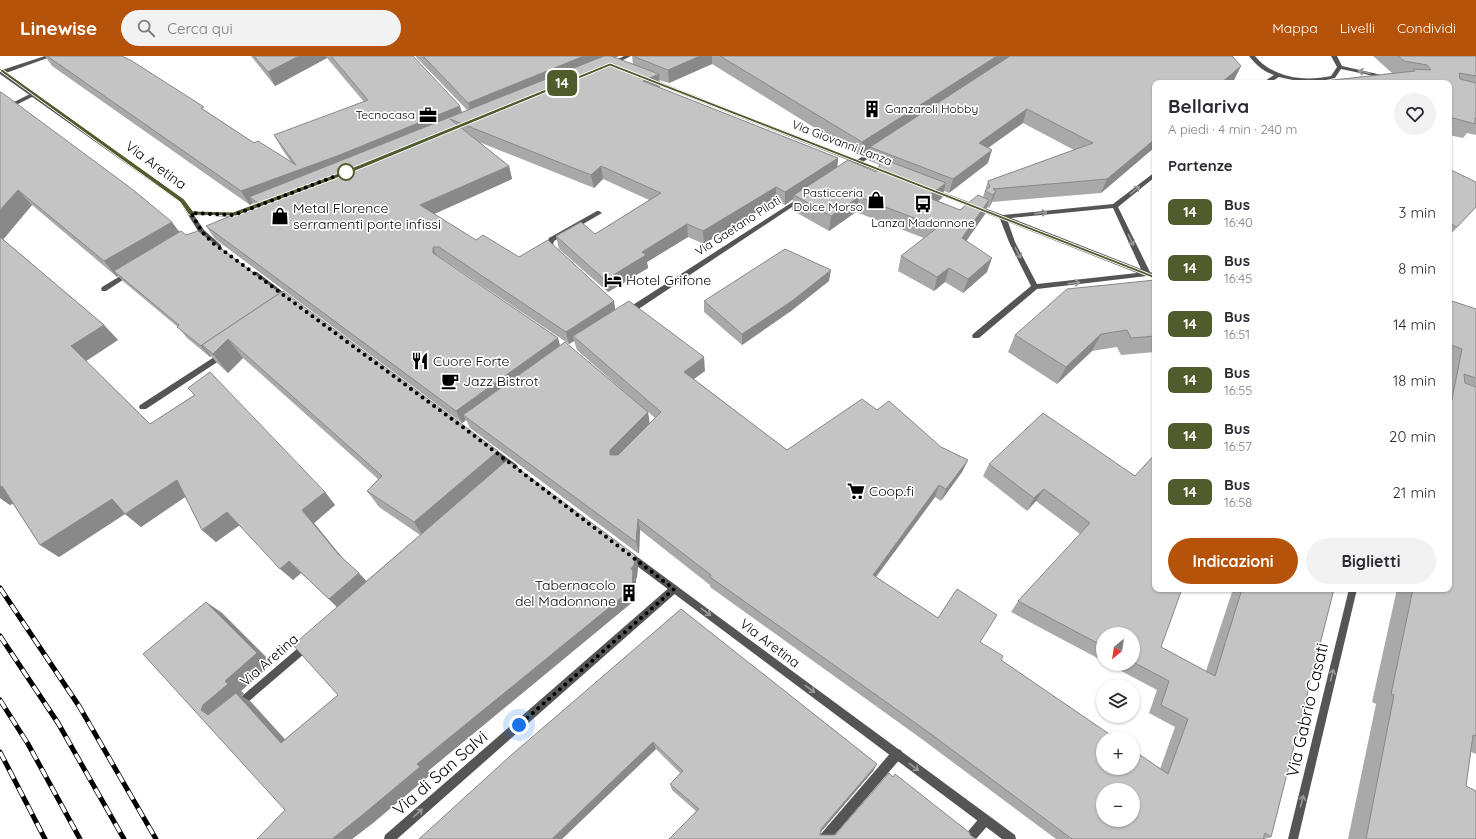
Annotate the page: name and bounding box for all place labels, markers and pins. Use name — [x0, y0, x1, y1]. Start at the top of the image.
building icon: Ganzaroli Hobby — [862, 99, 882, 119]
place label: Ganzaroli Hobby — [885, 101, 978, 116]
office icon: Tecnocasa — [418, 105, 438, 125]
place label: Tecnocasa — [356, 107, 415, 122]
unlabelled marker — [337, 163, 355, 181]
place label: Pasticceria Dolce Morso — [793, 185, 863, 214]
shop icon: Pasticceria Dolce Morso — [866, 190, 886, 210]
bus stop icon: Lanza Madonnone — [913, 194, 933, 214]
place label: Metal Florence serramenti porte infissi — [293, 199, 441, 233]
shop icon: Metal Florence serramenti porte infissi — [270, 206, 290, 226]
place label: Lanza Madonnone — [871, 215, 975, 230]
hotel icon: Hotel Grifone — [603, 270, 623, 290]
place label: Hotel Grifone — [626, 271, 711, 289]
restaurant icon: Cuore Forte — [410, 351, 430, 371]
place label: Cuore Forte — [433, 352, 510, 370]
cafe icon: Jazz Bistrot — [440, 371, 460, 391]
place label: Jazz Bistrot — [463, 372, 539, 390]
supermarket icon: Coop.fi — [846, 481, 866, 501]
place label: Coop.fi — [869, 482, 914, 500]
place label: Tabernacolo del Madonnone — [515, 576, 616, 610]
building icon: Tabernacolo del Madonnone — [619, 583, 639, 603]

